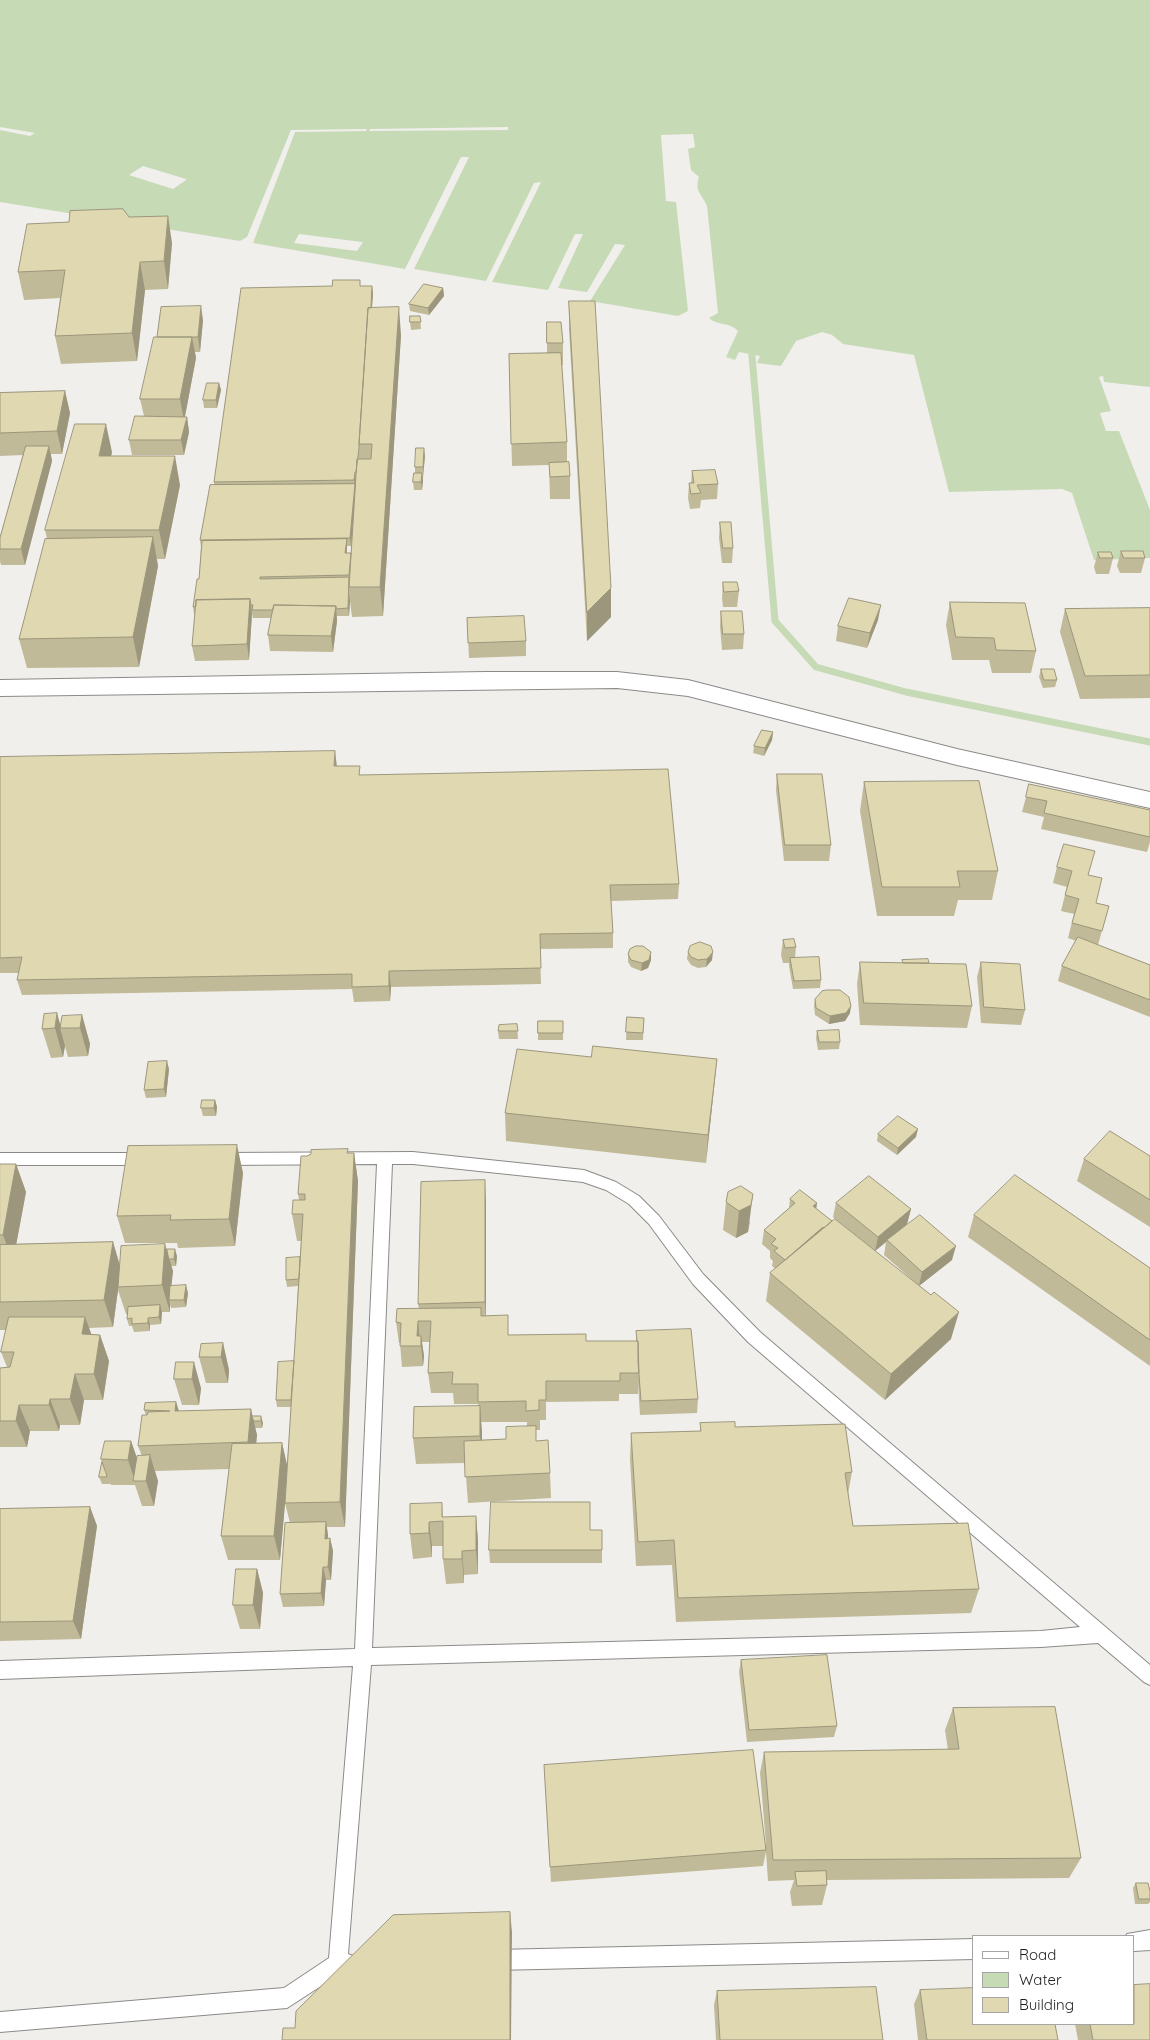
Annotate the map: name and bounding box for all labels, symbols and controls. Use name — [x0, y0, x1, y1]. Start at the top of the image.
legend — [972, 1935, 1135, 2025]
text: Road — [1019, 1945, 1056, 1964]
text: Water — [1019, 1970, 1062, 1989]
text: Building — [1019, 1995, 1074, 2014]

